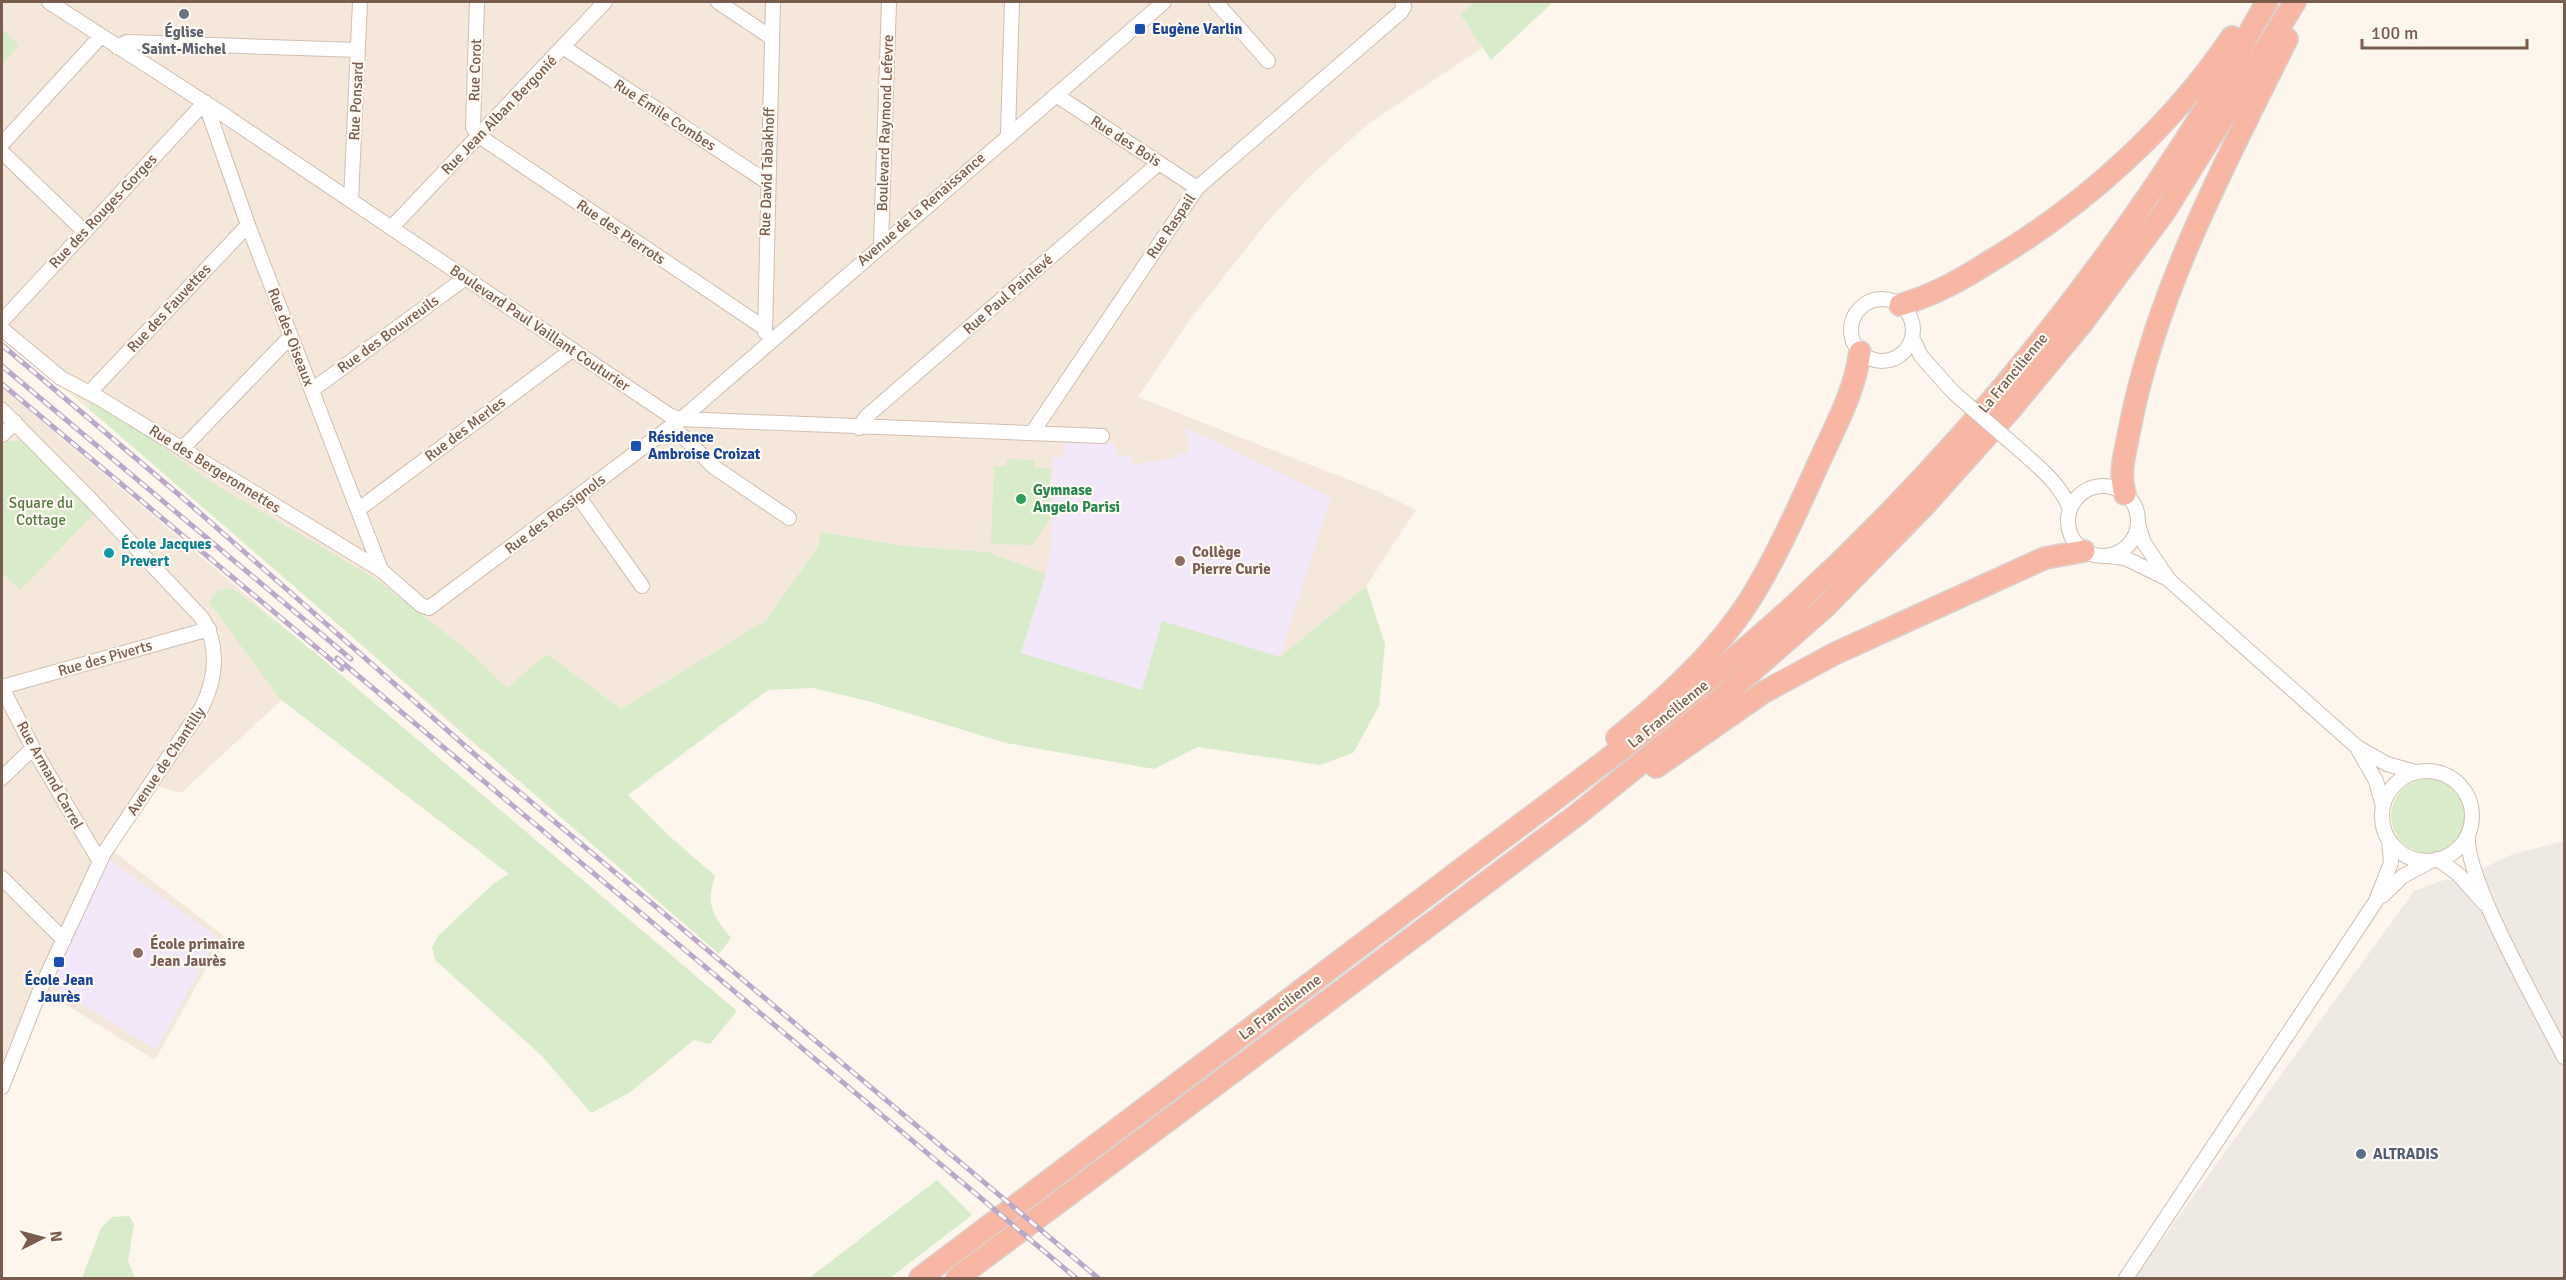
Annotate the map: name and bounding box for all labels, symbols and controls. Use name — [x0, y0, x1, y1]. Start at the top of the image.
marker: Église Saint-Michel — [177, 7, 191, 21]
scale bar — [2362, 12, 2527, 50]
place label: Eugène Varlin — [1152, 20, 1242, 38]
place label: Église Saint-Michel — [142, 22, 227, 58]
marker: Eugène Varlin — [1133, 22, 1147, 36]
text: 100 m — [2371, 22, 2418, 44]
street label: Boulevard Raymond Lefevre — [873, 34, 897, 212]
street label: Rue Corot — [465, 38, 485, 102]
street label: Rue Jean Alban Bergonié — [437, 52, 561, 178]
street label: Rue Ponsard — [345, 61, 367, 141]
street label: Rue Émile Combes — [611, 75, 720, 155]
street label: Rue David Tabakhoff — [756, 106, 778, 237]
street label: Rue des Bois — [1087, 112, 1165, 171]
street label: Avenue de la Renaissance — [853, 148, 989, 270]
street label: Rue des Rouges-Gorges — [45, 150, 161, 272]
street label: Rue Raspail — [1143, 190, 1199, 262]
street label: Rue des Pierrots — [573, 196, 669, 269]
street label: Rue Paul Painlevé — [959, 250, 1057, 338]
street label: Rue des Fauvettes — [123, 260, 215, 356]
street label: Boulevard Paul Vaillant Couturier — [447, 261, 634, 395]
street label: Rue des Oiseaux — [264, 285, 318, 389]
street label: Rue des Bouvreuils — [334, 291, 443, 377]
street label: La Francilienne — [1974, 330, 2052, 416]
street label: Rue des Merles — [421, 393, 509, 465]
street label: Rue des Bergeronnettes — [146, 421, 284, 517]
place label: Résidence Ambroise Croizat — [648, 428, 761, 463]
marker: Résidence Ambroise Croizat — [629, 439, 643, 453]
street label: Rue des Rossignols — [501, 470, 609, 558]
place label: Gymnase Angelo Parisi — [1033, 481, 1120, 516]
marker: Gymnase Angelo Parisi — [1014, 492, 1028, 506]
park label: Square du Cottage — [9, 494, 73, 529]
place label: École Jacques Prevert — [121, 534, 212, 570]
place label: Collège Pierre Curie — [1192, 543, 1271, 578]
marker: École Jacques Prevert — [102, 546, 116, 560]
marker: Collège Pierre Curie — [1173, 554, 1187, 568]
street label: Rue des Piverts — [56, 636, 155, 680]
street label: La Francilienne — [1624, 676, 1712, 752]
street label: Avenue de Chantilly — [123, 703, 209, 819]
street label: Rue Armand Carrel — [13, 718, 87, 832]
place label: École primaire Jean Jaurès — [150, 934, 245, 970]
marker: École primaire Jean Jaurès — [131, 946, 145, 960]
marker: École Jean Jaurès — [52, 955, 66, 969]
place label: École Jean Jaurès — [25, 970, 94, 1006]
street label: La Francilienne — [1235, 970, 1325, 1044]
place label: ALTRADIS — [2373, 1145, 2438, 1163]
marker: ALTRADIS — [2354, 1147, 2368, 1161]
north arrow — [12, 1208, 72, 1268]
text: N — [45, 1230, 66, 1243]

